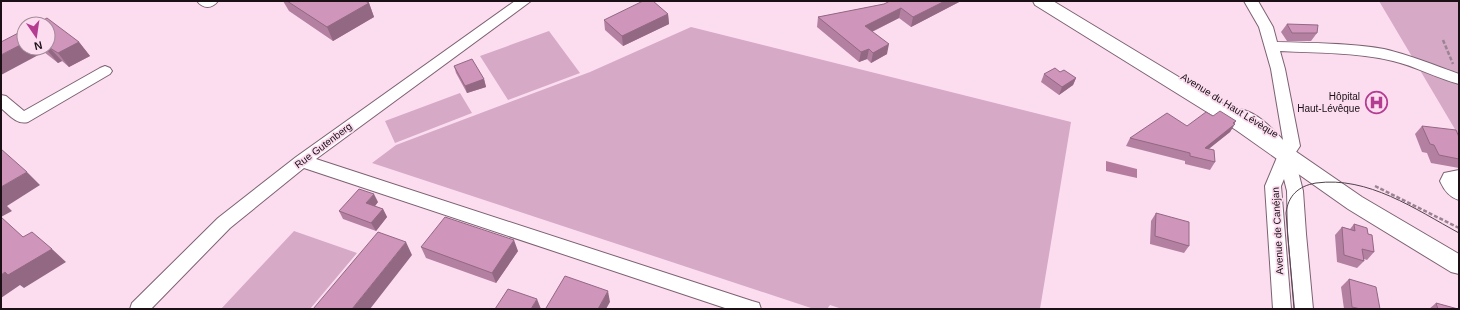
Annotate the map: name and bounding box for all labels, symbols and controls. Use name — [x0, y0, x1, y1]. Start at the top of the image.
north arrow — [16, 16, 56, 56]
text: N — [33, 39, 43, 52]
street label: Avenue du Haut Lévèque — [1179, 71, 1281, 140]
hospital icon: Hôpital Haut-Lévêque — [1363, 89, 1389, 115]
place label: Hôpital Haut-Lévêque — [1297, 91, 1360, 114]
street label: Rue Gutenberg — [293, 120, 354, 170]
street label: Avenue de Canéjan — [1270, 187, 1285, 275]

